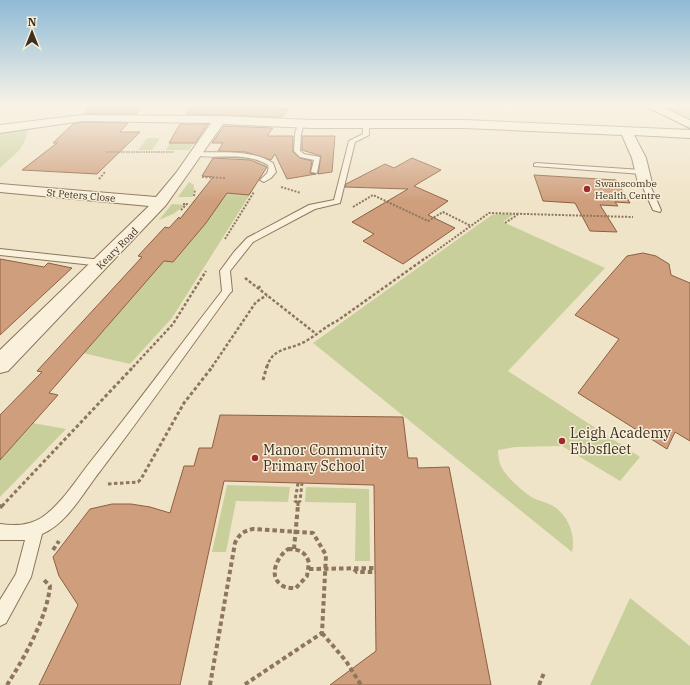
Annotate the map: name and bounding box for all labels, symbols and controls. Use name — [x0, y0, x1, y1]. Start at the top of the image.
north arrow — [12, 12, 52, 52]
text: N — [28, 15, 37, 29]
place label: Swanscombe Health Centre — [595, 177, 660, 202]
marker: Swanscombe Health Centre — [582, 184, 592, 194]
street label: St Peters Close — [46, 186, 116, 205]
street label: Keary Road — [94, 225, 141, 272]
place label: Leigh Academy Ebbsfleet — [570, 424, 671, 458]
marker: Leigh Academy Ebbsfleet — [557, 436, 567, 446]
place label: Manor Community Primary School — [263, 441, 388, 475]
marker: Manor Community Primary School — [250, 453, 260, 463]

